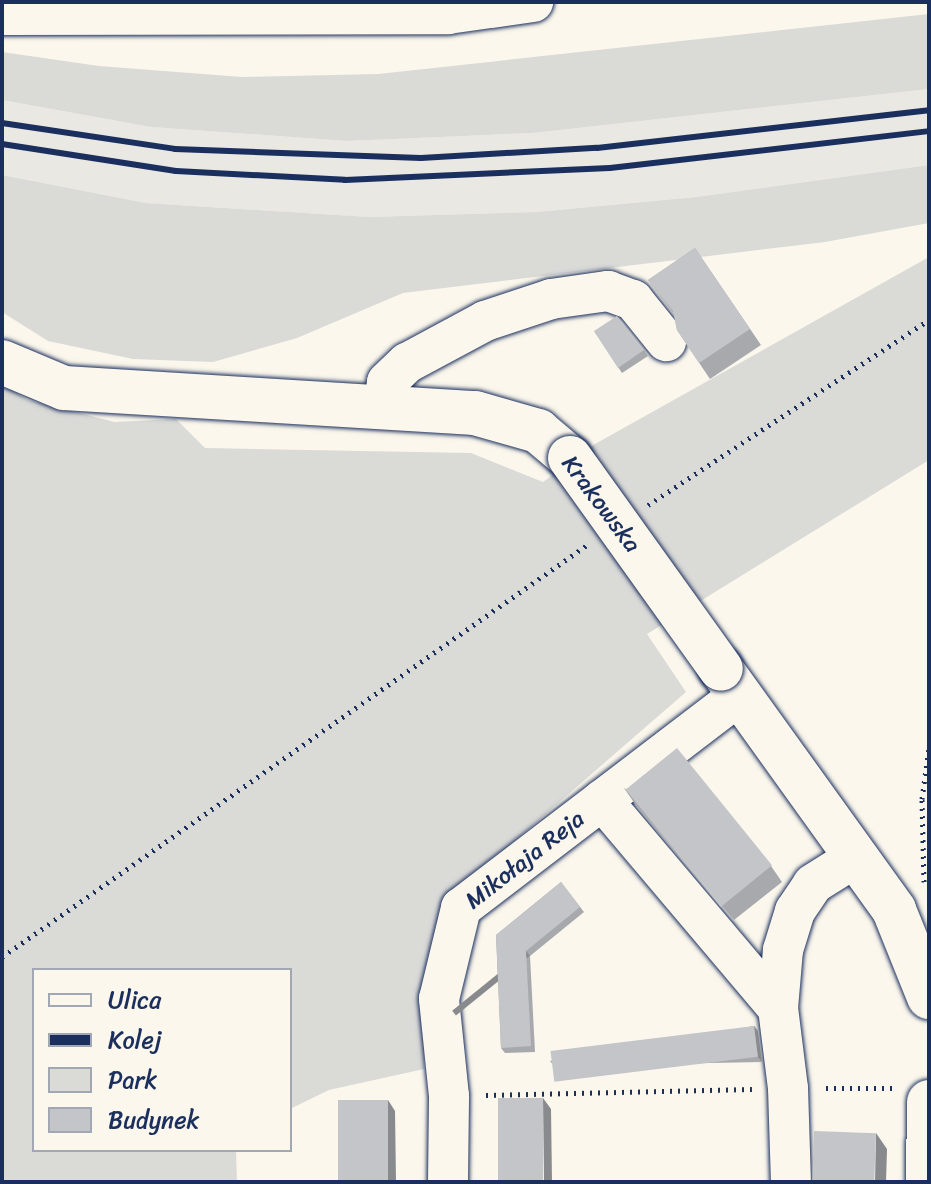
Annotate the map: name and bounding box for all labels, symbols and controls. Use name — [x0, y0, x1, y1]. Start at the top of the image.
street label: Krakowska — [555, 450, 647, 558]
street label: Mikołaja Reja — [459, 804, 591, 916]
legend — [32, 968, 292, 1152]
text: Ulica — [108, 979, 161, 1021]
text: Kolej — [108, 1019, 162, 1061]
text: Park — [108, 1059, 157, 1101]
text: Budynek — [108, 1099, 199, 1141]

